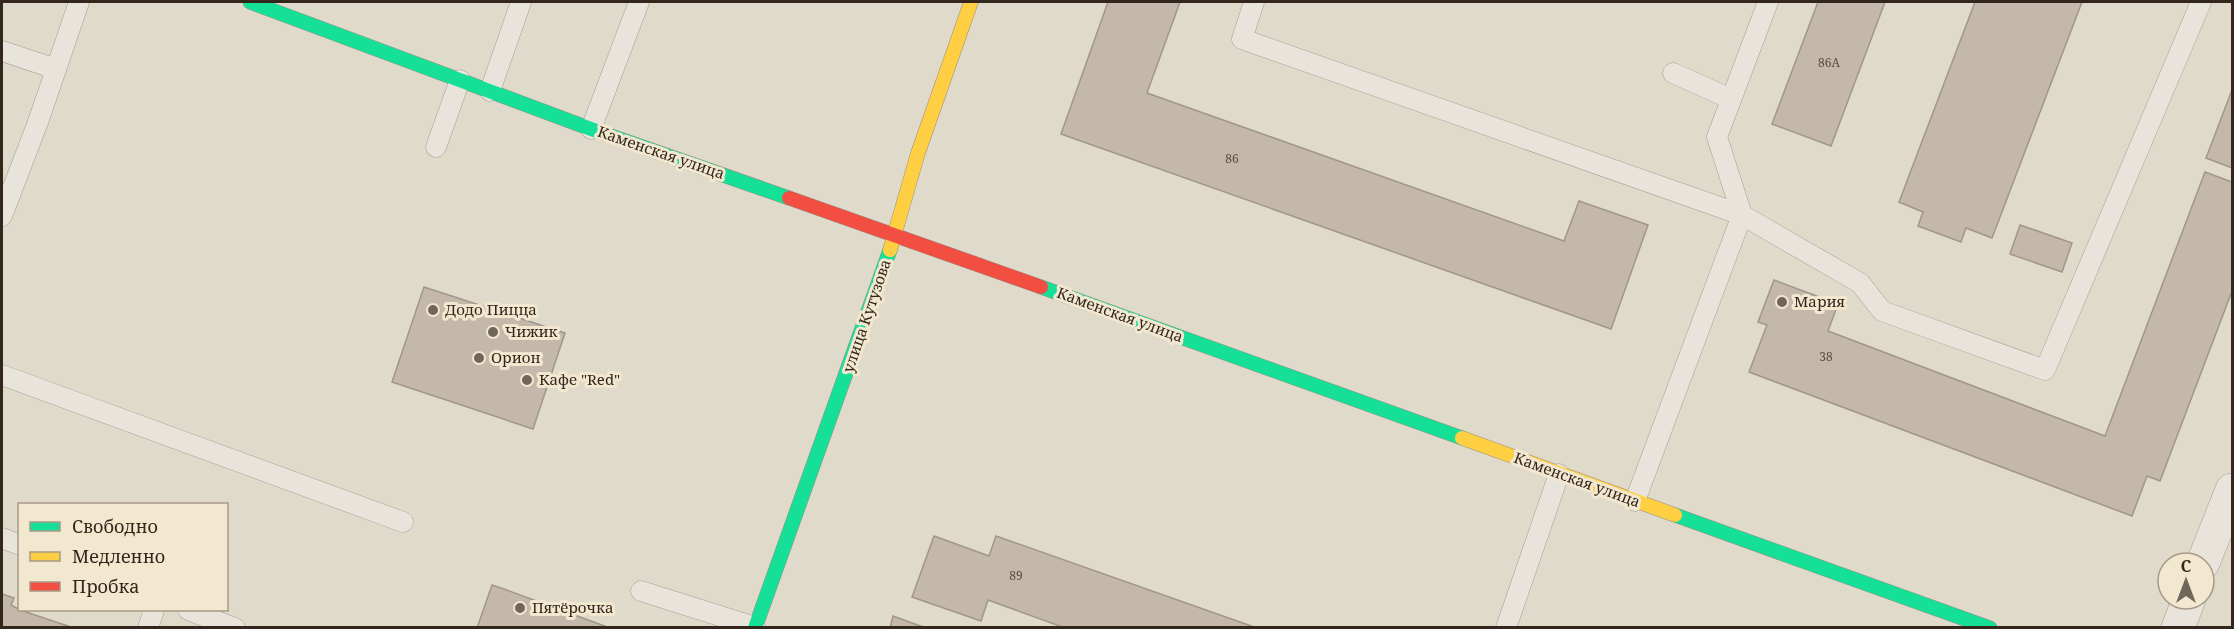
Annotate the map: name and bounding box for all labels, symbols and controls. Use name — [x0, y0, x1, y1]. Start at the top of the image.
house number: 86А — [1818, 54, 1840, 71]
street label: Каменская улица — [595, 121, 728, 183]
house number: 86 — [1225, 150, 1239, 167]
street label: улица Кутузова — [837, 256, 895, 375]
street label: Каменская улица — [1054, 282, 1186, 346]
place label: Мария — [1794, 291, 1845, 311]
marker: Мария — [1775, 295, 1789, 309]
place label: Додо Пицца — [445, 299, 537, 319]
marker: Додо Пицца — [426, 303, 440, 317]
place label: Чижик — [505, 321, 558, 341]
marker: Чижик — [486, 325, 500, 339]
place label: Орион — [491, 347, 541, 367]
house number: 38 — [1819, 348, 1833, 365]
marker: Орион — [472, 351, 486, 365]
place label: Кафе "Red" — [539, 369, 620, 389]
marker: Кафе "Red" — [520, 373, 534, 387]
street label: Каменская улица — [1511, 447, 1643, 511]
legend — [18, 503, 228, 611]
text: Свободно — [72, 514, 158, 538]
text: Медленно — [72, 544, 165, 568]
north arrow — [2156, 551, 2216, 611]
text: С — [2181, 555, 2191, 577]
house number: 89 — [1009, 567, 1023, 584]
text: Пробка — [72, 574, 139, 598]
place label: Пятёрочка — [532, 597, 613, 617]
marker: Пятёрочка — [513, 601, 527, 615]

